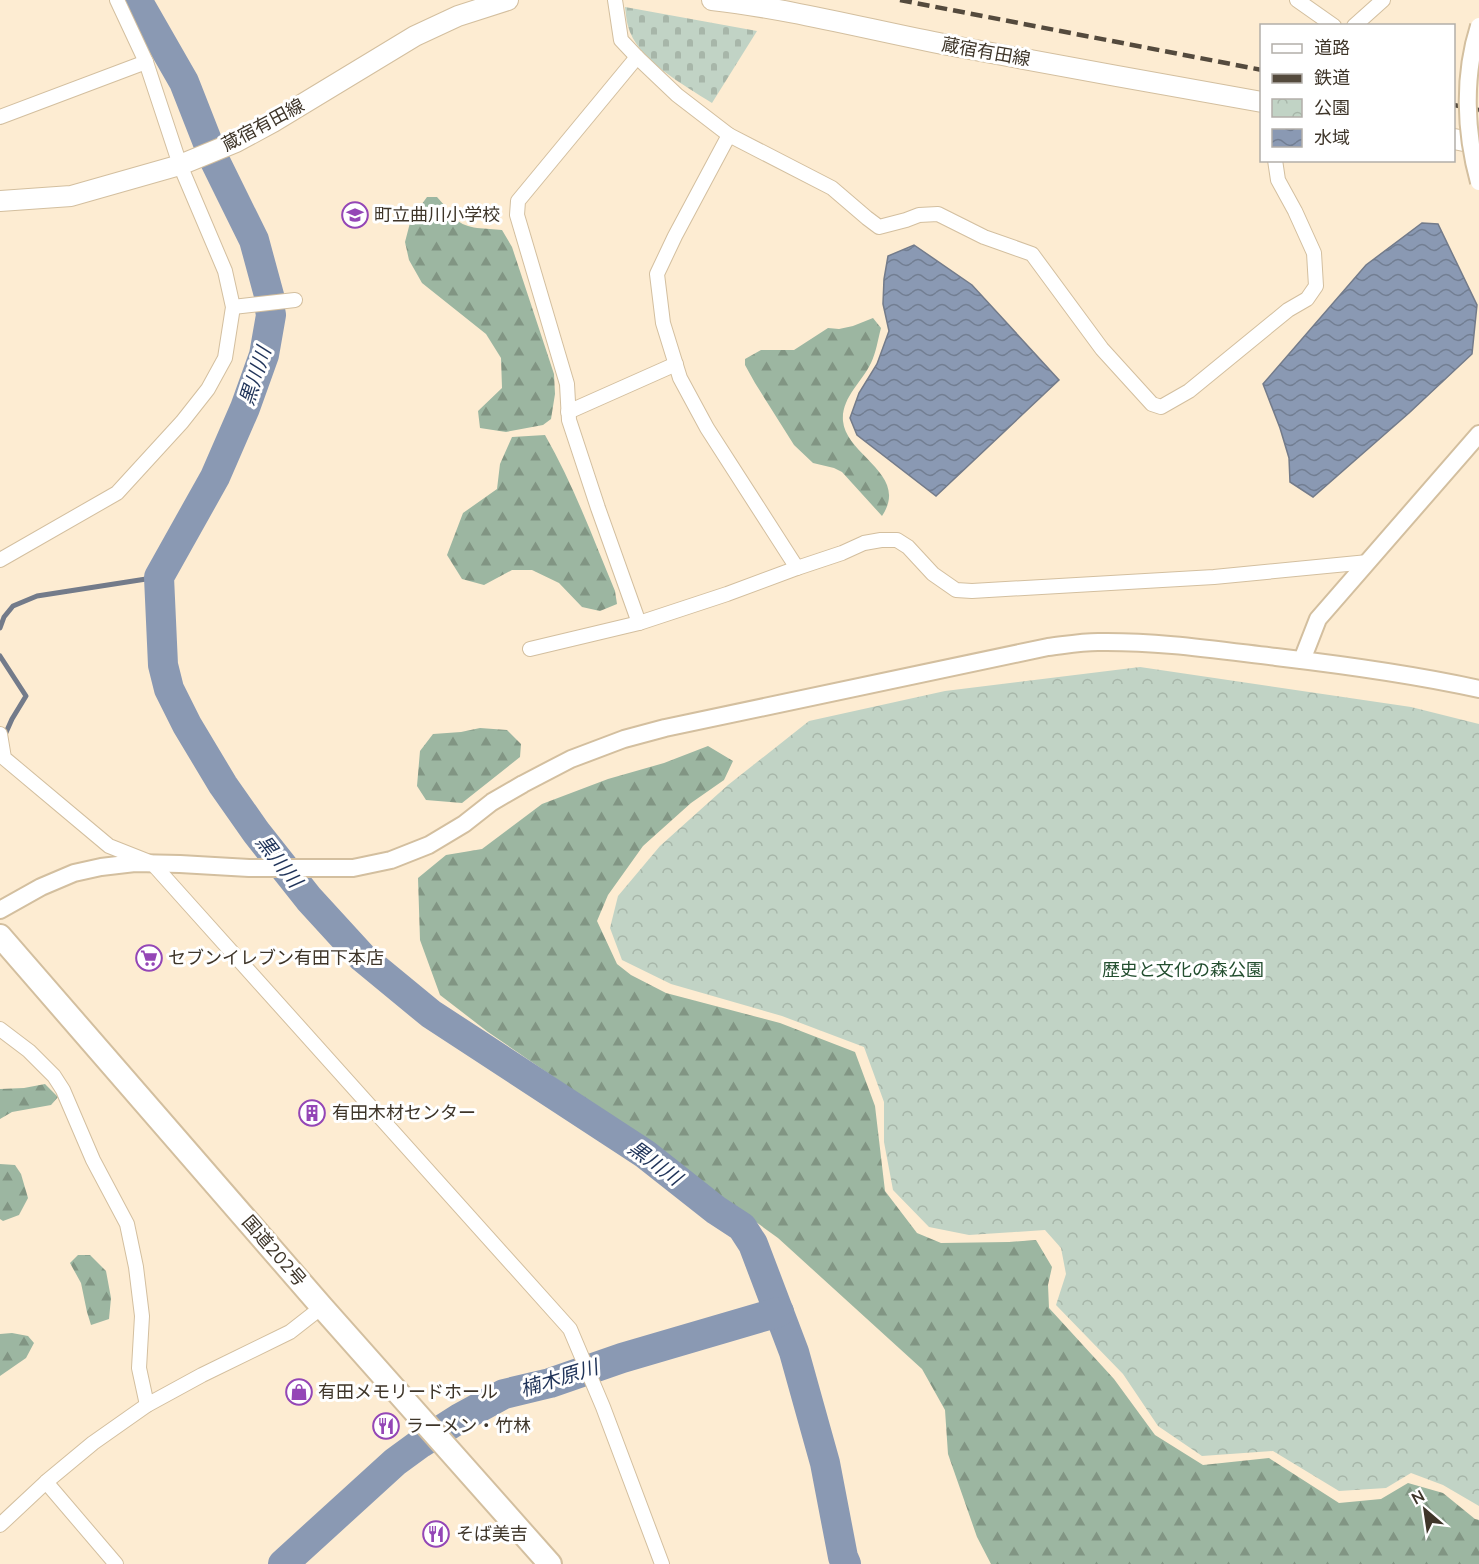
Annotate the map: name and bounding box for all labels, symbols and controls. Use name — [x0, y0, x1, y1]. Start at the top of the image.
legend — [1260, 24, 1455, 162]
street label: 蔵宿有田線 — [940, 32, 1032, 72]
text: 道路 — [1314, 36, 1350, 60]
text: 鉄道 — [1314, 66, 1350, 90]
street label: 蔵宿有田線 — [218, 93, 308, 157]
text: 公園 — [1314, 96, 1350, 120]
text: 水域 — [1314, 126, 1350, 150]
school or university icon: 町立曲川小学校 — [340, 200, 370, 230]
place label: 町立曲川小学校 — [374, 203, 500, 227]
water label: 黒川川 — [233, 342, 278, 409]
water label: 黒川川 — [249, 829, 309, 895]
supermarket icon: セブンイレブン有田下本店 — [134, 943, 164, 973]
place label: セブンイレブン有田下本店 — [168, 946, 384, 970]
park label: 歴史と文化の森公園 — [1102, 958, 1264, 982]
building icon: 有田木材センター — [297, 1098, 327, 1128]
place label: 有田木材センター — [332, 1101, 476, 1125]
water label: 黒川川 — [623, 1135, 689, 1193]
street label: 国道202号 — [237, 1211, 311, 1291]
water label: 楠木原川 — [517, 1353, 603, 1403]
shop icon: 有田メモリードホール — [284, 1377, 314, 1407]
place label: 有田メモリードホール — [318, 1380, 498, 1404]
restaurant icon: ラーメン・竹林 — [371, 1411, 401, 1441]
place label: ラーメン・竹林 — [406, 1414, 531, 1438]
north arrow — [1395, 1480, 1455, 1540]
text: N — [1408, 1485, 1429, 1510]
restaurant icon: そば美吉 — [421, 1519, 451, 1549]
place label: そば美吉 — [456, 1522, 528, 1546]

